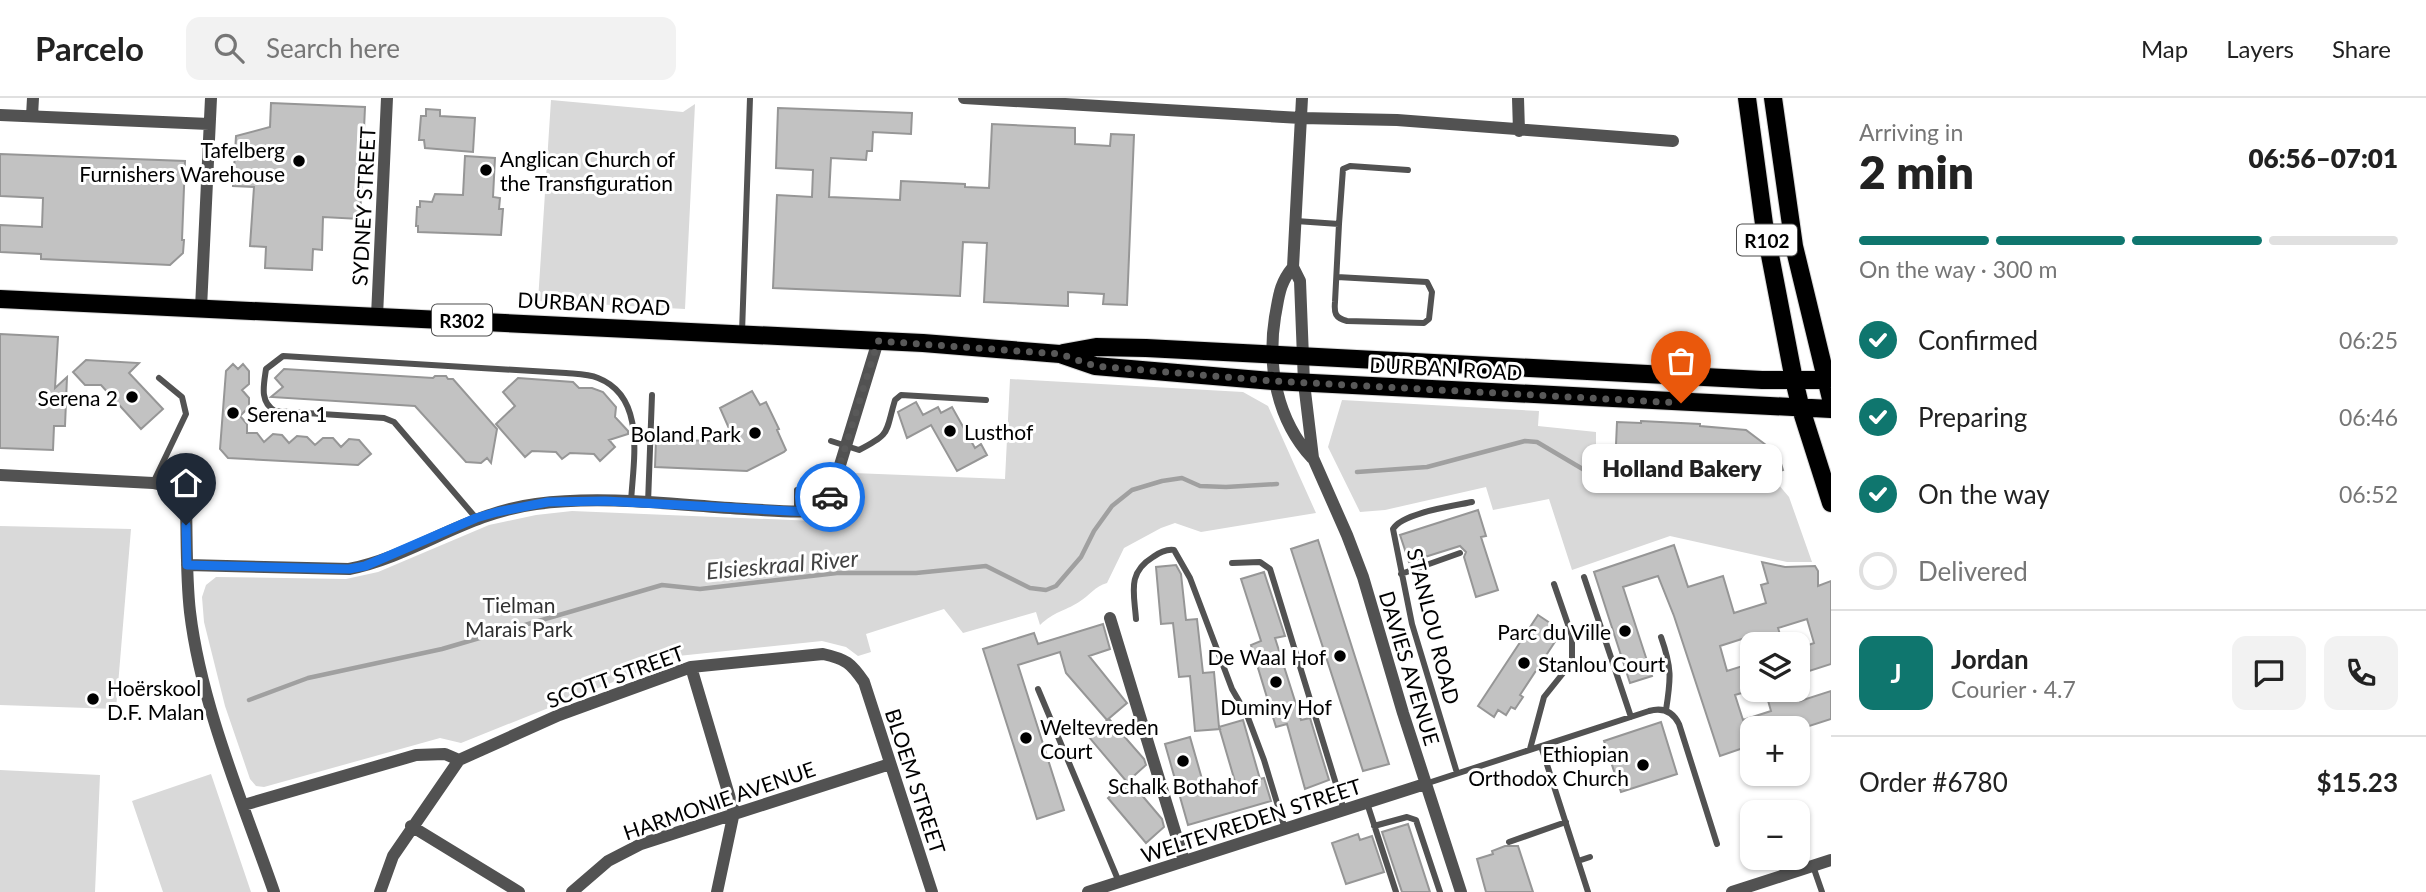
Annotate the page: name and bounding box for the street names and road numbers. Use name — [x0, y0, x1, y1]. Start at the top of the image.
street label: SYDNEY STREET — [346, 125, 380, 286]
road number: R102 — [1737, 224, 1797, 256]
street label: DURBAN ROAD — [517, 287, 671, 319]
road number: R302 — [432, 304, 492, 336]
street label: DURBAN ROAD — [1369, 352, 1523, 384]
street label: STANLOU ROAD — [1403, 545, 1465, 707]
street label: DAVIES AVENUE — [1375, 588, 1445, 748]
street label: SCOTT STREET — [543, 639, 688, 712]
street label: BLOEM STREET — [881, 705, 951, 857]
street label: HARMONIE AVENUE — [620, 755, 818, 845]
street label: WELTEVREDEN STREET — [1138, 772, 1365, 867]

